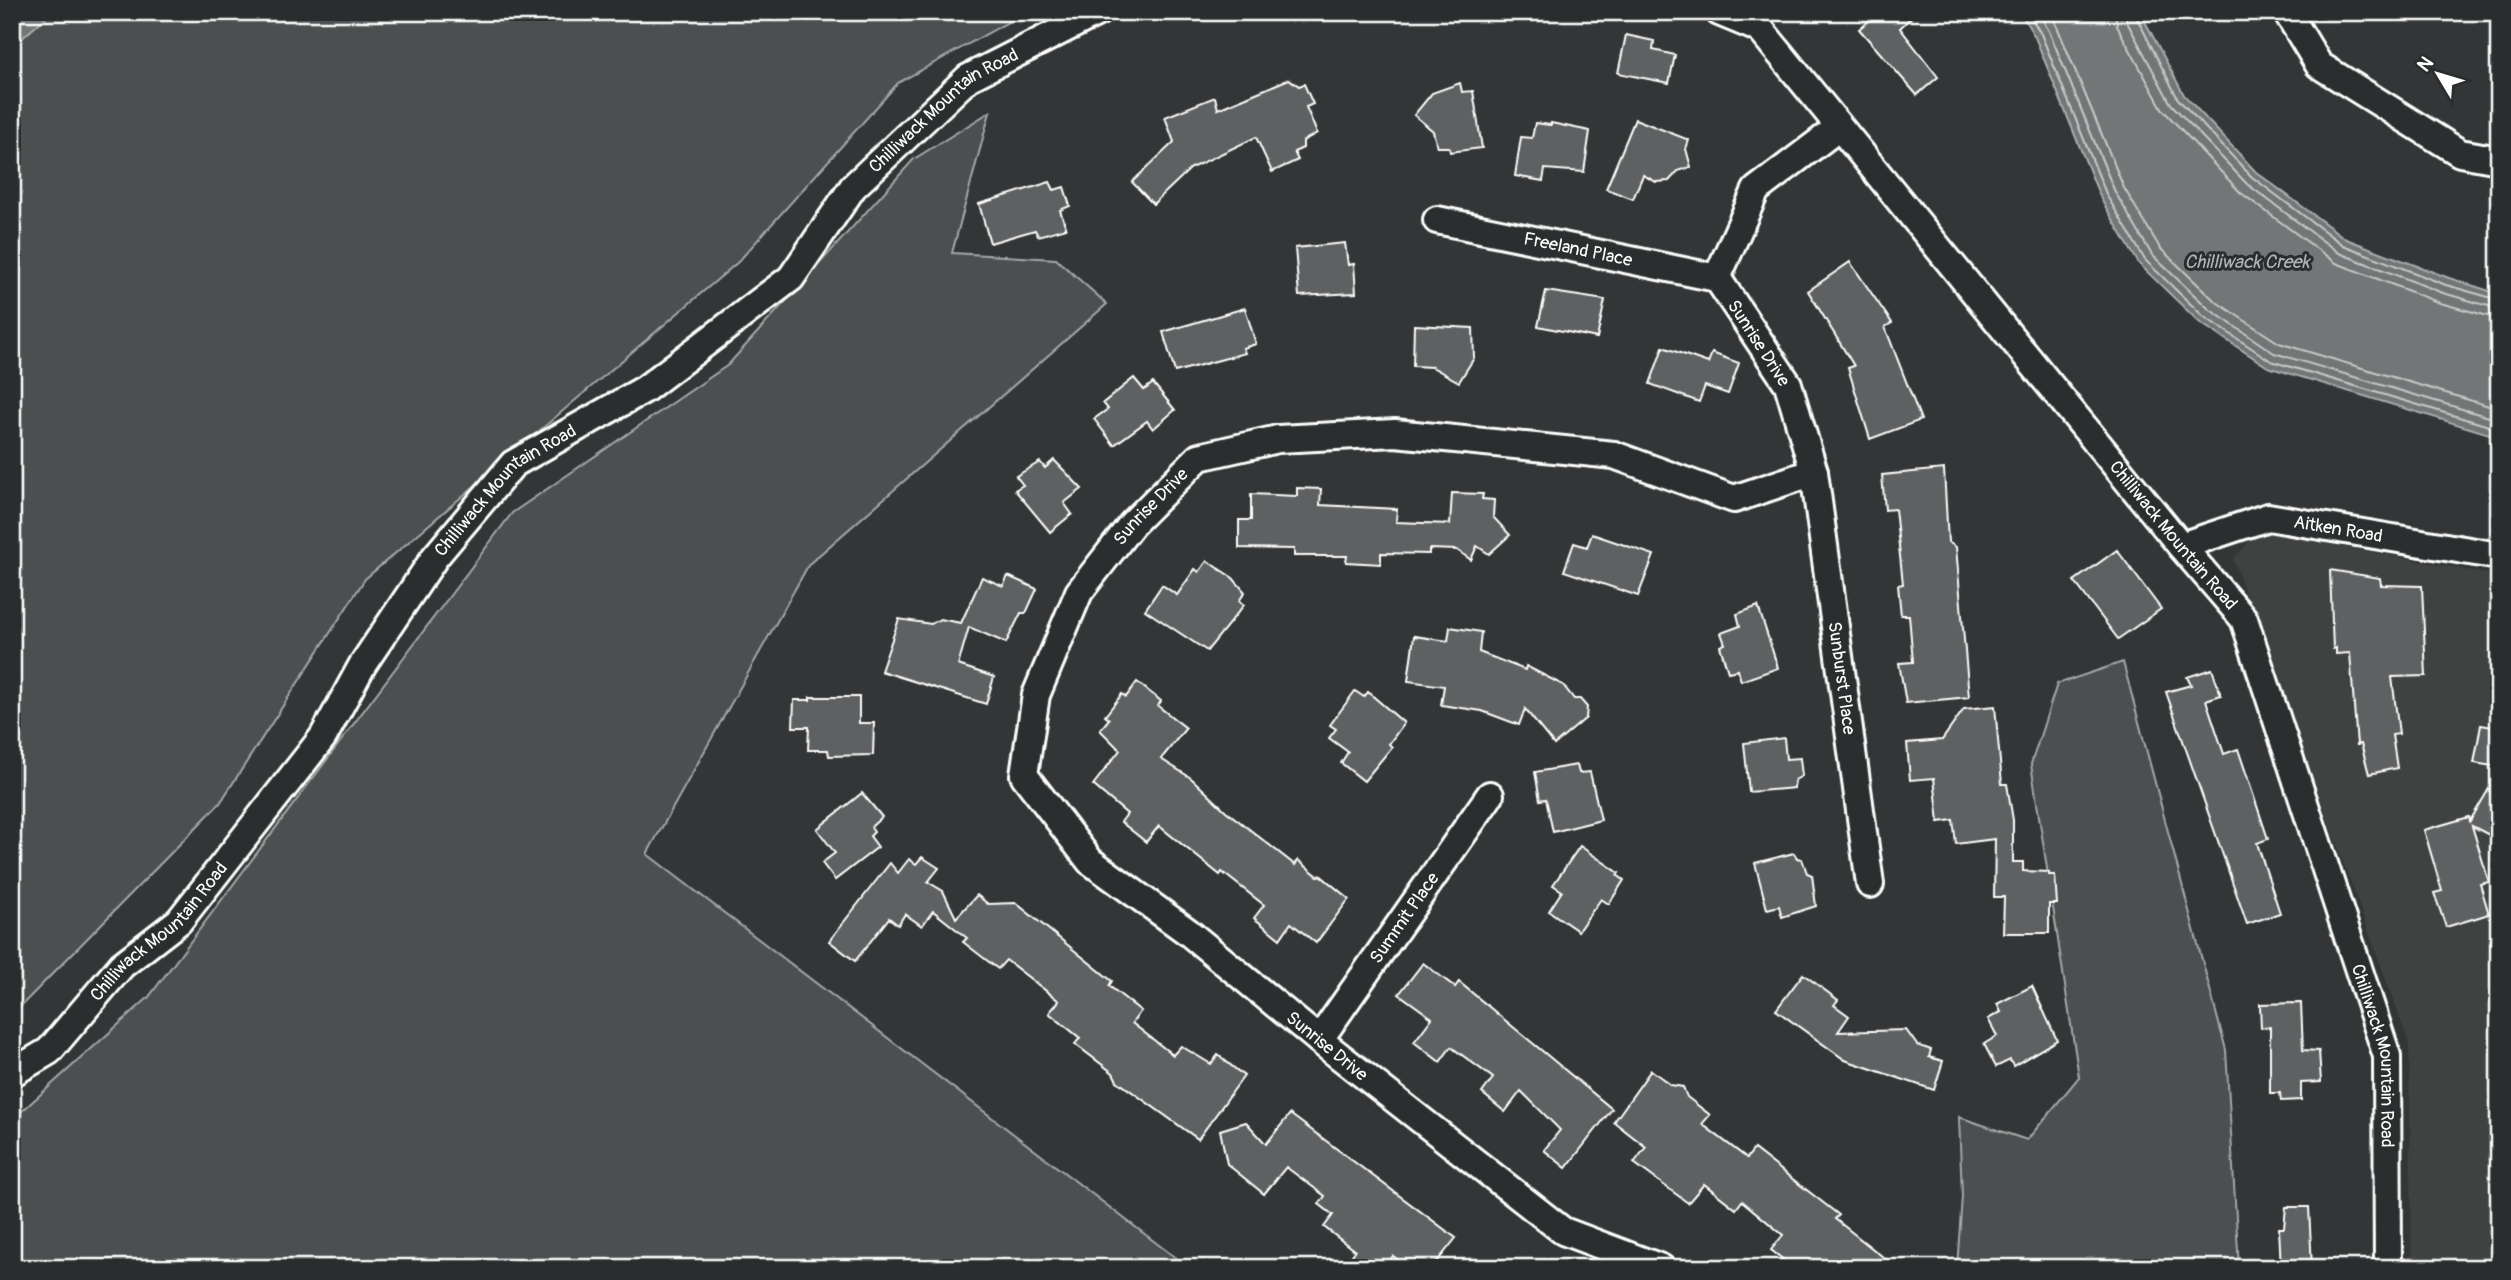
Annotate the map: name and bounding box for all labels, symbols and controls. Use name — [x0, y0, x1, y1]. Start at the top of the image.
north arrow — [2402, 38, 2472, 108]
street label: Chilliwack Mountain Road — [864, 43, 1022, 178]
text: N — [2412, 52, 2439, 77]
street label: Freeland Place — [1522, 227, 1634, 272]
water label: Chilliwack Creek — [2185, 250, 2311, 274]
street label: Sunrise Drive — [1722, 296, 1795, 391]
street label: Chilliwack Mountain Road — [429, 419, 580, 561]
street label: Chilliwack Mountain Road — [2104, 456, 2242, 615]
street label: Sunrise Drive — [1109, 463, 1193, 550]
street label: Aitken Road — [2292, 511, 2384, 548]
street label: Sunburst Place — [1822, 620, 1861, 736]
street label: Chilliwack Mountain Road — [85, 858, 233, 1006]
street label: Summit Place — [1365, 868, 1445, 968]
street label: Chilliwack Mountain Road — [2346, 961, 2398, 1148]
street label: Sunrise Drive — [1281, 1006, 1372, 1086]

